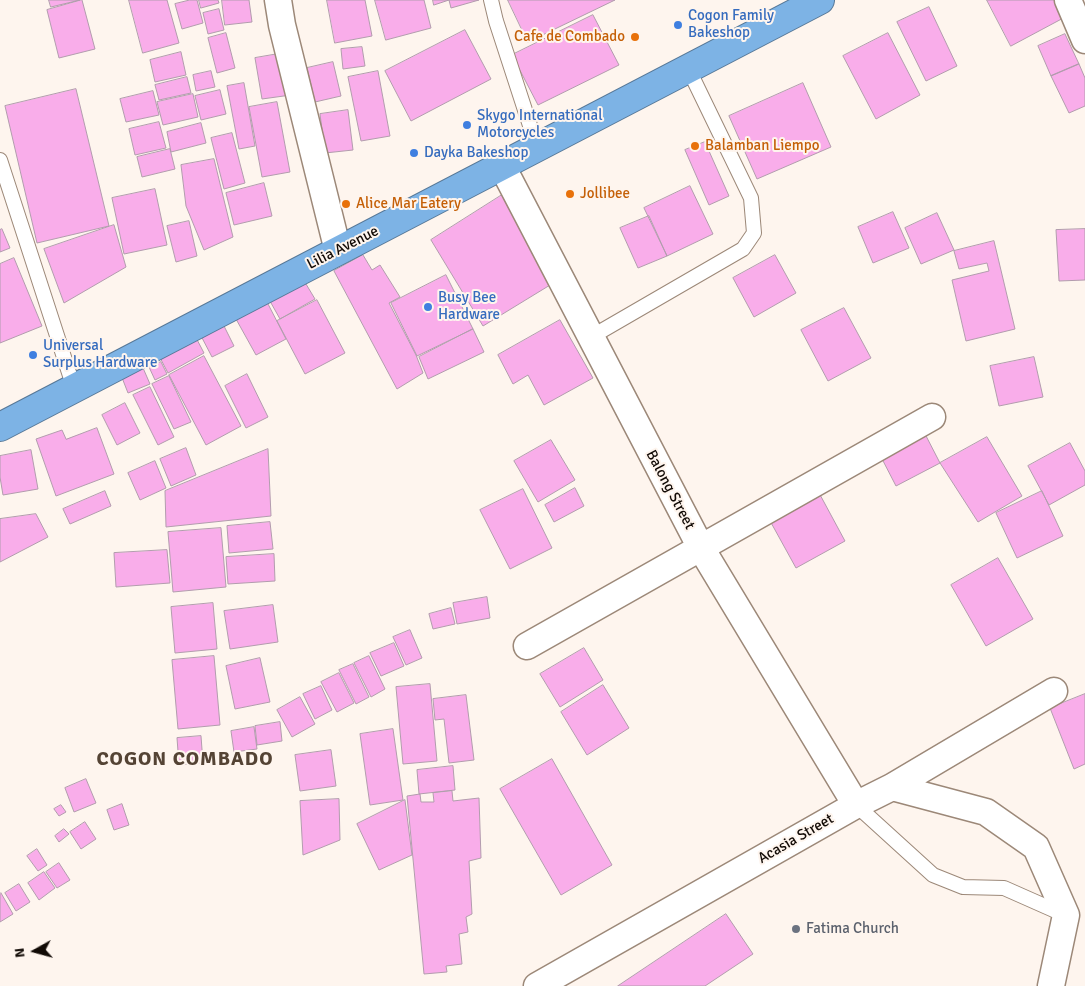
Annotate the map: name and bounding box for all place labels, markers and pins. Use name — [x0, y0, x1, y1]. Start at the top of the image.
place label: Cogon Family Bakeshop — [688, 7, 774, 42]
marker: Cogon Family Bakeshop — [672, 19, 684, 31]
place label: Cafe de Combado — [514, 28, 625, 46]
marker: Cafe de Combado — [629, 31, 641, 43]
place label: Skygo International Motorcycles — [477, 107, 603, 142]
marker: Skygo International Motorcycles — [461, 119, 473, 131]
place label: Balamban Liempo — [705, 137, 819, 155]
marker: Balamban Liempo — [689, 140, 701, 152]
place label: Dayka Bakeshop — [424, 144, 528, 162]
marker: Dayka Bakeshop — [408, 147, 420, 159]
place label: Jollibee — [580, 185, 630, 203]
marker: Jollibee — [564, 188, 576, 200]
place label: Alice Mar Eatery — [356, 195, 461, 213]
marker: Alice Mar Eatery — [340, 198, 352, 210]
place label: Busy Bee Hardware — [438, 289, 500, 324]
marker: Busy Bee Hardware — [422, 301, 434, 313]
place label: Universal Surplus Hardware — [43, 337, 157, 372]
marker: Universal Surplus Hardware — [27, 349, 39, 361]
place label: Fatima Church — [806, 920, 899, 938]
marker: Fatima Church — [790, 923, 802, 935]

